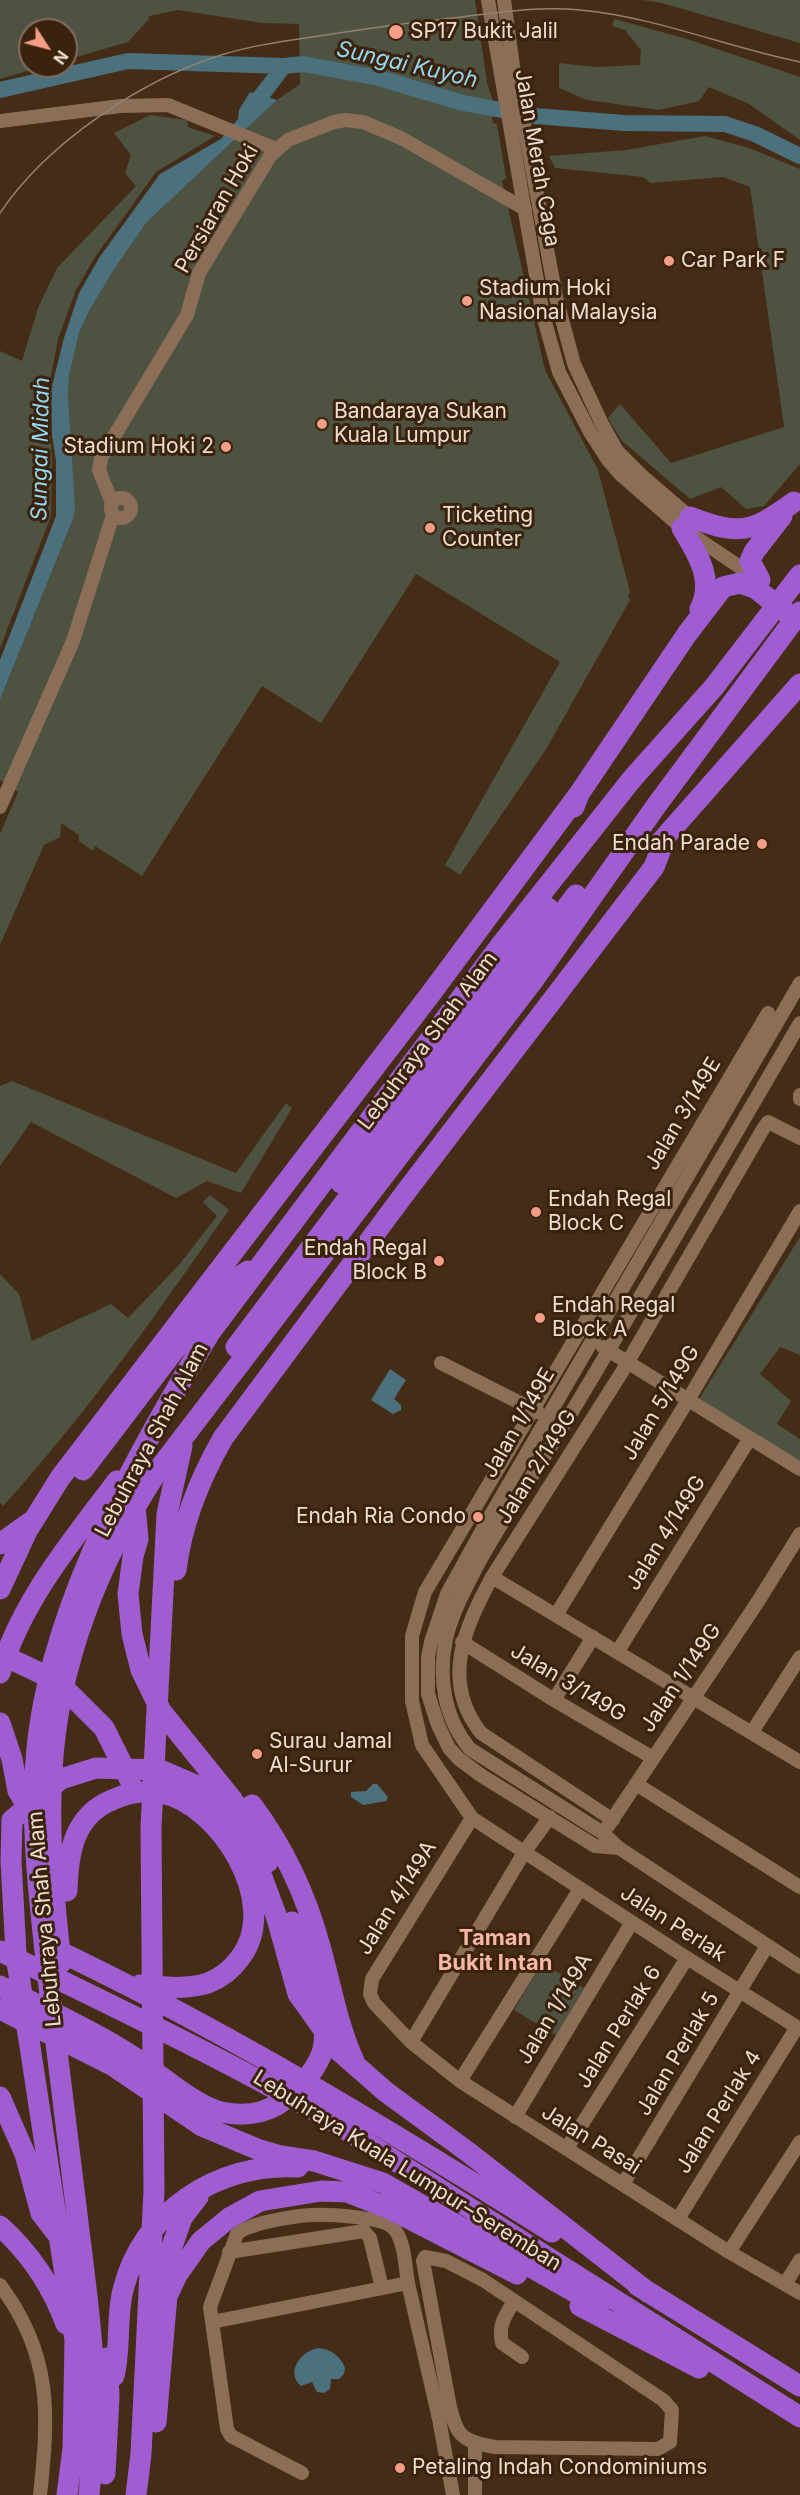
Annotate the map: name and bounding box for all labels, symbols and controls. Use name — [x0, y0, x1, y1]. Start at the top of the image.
north arrow — [18, 18, 78, 78]
place label: SP17 Bukit Jalil — [410, 19, 558, 45]
marker: SP17 Bukit Jalil — [387, 23, 405, 41]
water label: Sungai Kuyoh — [334, 36, 480, 94]
text: N — [49, 47, 73, 68]
street label: Jalan Merah Caga — [509, 67, 565, 249]
street label: Persiaran Hoki — [170, 140, 264, 278]
place label: Car Park F — [681, 248, 785, 274]
marker: Car Park F — [662, 254, 676, 268]
place label: Stadium Hoki Nasional Malaysia — [479, 276, 658, 326]
marker: Stadium Hoki Nasional Malaysia — [460, 294, 474, 308]
water label: Sungai Midah — [27, 377, 55, 521]
place label: Bandaraya Sukan Kuala Lumpur — [334, 399, 507, 449]
marker: Bandaraya Sukan Kuala Lumpur — [315, 417, 329, 431]
place label: Stadium Hoki 2 — [64, 434, 214, 460]
marker: Stadium Hoki 2 — [219, 440, 233, 454]
place label: Ticketing Counter — [442, 503, 533, 553]
marker: Ticketing Counter — [423, 521, 437, 535]
place label: Endah Parade — [612, 831, 750, 857]
marker: Endah Parade — [755, 837, 769, 851]
street label: Lebuhraya Shah Alam — [353, 947, 503, 1135]
street label: Jalan 3/149E — [639, 1053, 727, 1175]
place label: Endah Regal Block C — [548, 1187, 671, 1237]
marker: Endah Regal Block C — [529, 1205, 543, 1219]
place label: Endah Regal Block B — [304, 1236, 427, 1286]
marker: Endah Regal Block B — [432, 1254, 446, 1268]
place label: Endah Regal Block A — [552, 1293, 675, 1343]
marker: Endah Regal Block A — [533, 1311, 547, 1325]
street label: Lebuhraya Shah Alam — [90, 1339, 214, 1541]
street label: Jalan 5/149G — [617, 1341, 705, 1465]
street label: Jalan 1/149E — [477, 1364, 561, 1482]
street label: Jalan 2/149G — [492, 1405, 582, 1529]
street label: Jalan 4/149G — [621, 1471, 711, 1595]
place label: Endah Ria Condo — [296, 1504, 466, 1530]
marker: Endah Ria Condo — [471, 1510, 485, 1524]
street label: Jalan 1/149G — [635, 1619, 727, 1737]
street label: Jalan 3/149G — [506, 1639, 630, 1727]
place label: Surau Jamal Al-Surur — [269, 1729, 392, 1779]
marker: Surau Jamal Al-Surur — [250, 1747, 264, 1761]
street label: Lebuhraya Shah Alam — [23, 1810, 67, 2028]
street label: Jalan 4/149A — [352, 1836, 442, 1960]
street label: Jalan Perlak — [615, 1880, 731, 1968]
district label: Taman Bukit Intan — [438, 1925, 552, 1976]
street label: Jalan 1/149A — [512, 1949, 598, 2069]
street label: Jalan Perlak 6 — [571, 1961, 667, 2093]
street label: Jalan Perlak 5 — [631, 1988, 725, 2120]
street label: Jalan Perlak 4 — [671, 2046, 767, 2178]
street label: Lebuhraya Kuala Lumpur–Seremban — [248, 2065, 566, 2277]
street label: Jalan Pasai — [537, 2100, 645, 2180]
place label: Petaling Indah Condominiums — [412, 2455, 707, 2481]
marker: Petaling Indah Condominiums — [393, 2461, 407, 2475]

